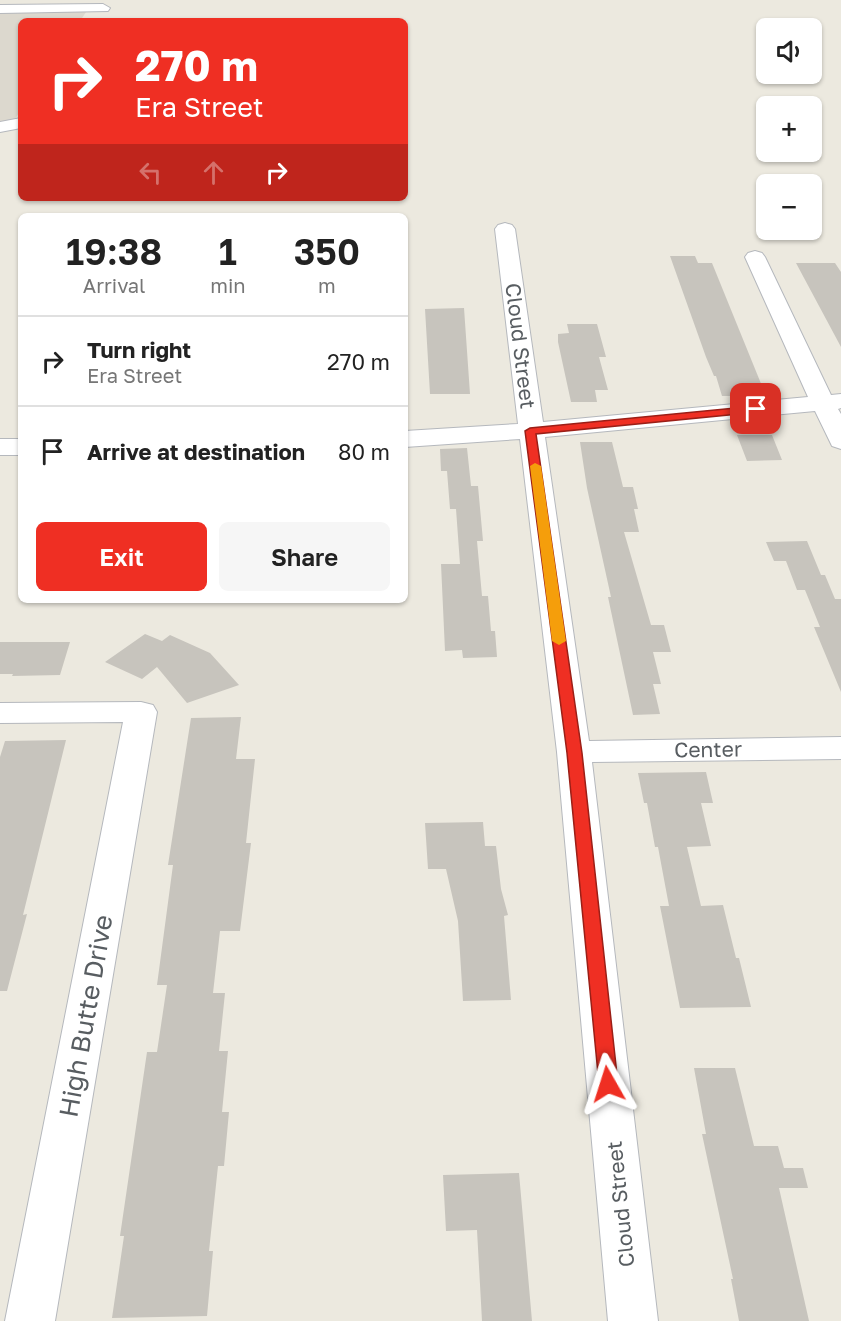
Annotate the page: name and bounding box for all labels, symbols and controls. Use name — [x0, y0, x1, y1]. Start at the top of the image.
map controls — [756, 18, 822, 240]
button: sound — [756, 18, 822, 84]
text: 270 m — [135, 40, 258, 90]
icon: right — [36, 42, 114, 120]
text: Era Street — [135, 91, 264, 123]
button: + — [756, 96, 822, 162]
icon: left — [134, 156, 167, 189]
icon: ahead — [197, 156, 230, 189]
icon: right — [260, 156, 293, 189]
button: − — [756, 174, 822, 240]
text: 19:38 — [66, 230, 162, 273]
text: 1 — [219, 230, 237, 273]
text: 350 — [294, 230, 360, 273]
text: Arrival — [83, 273, 145, 297]
text: min — [210, 273, 246, 297]
text: m — [318, 273, 336, 297]
street label: Cloud Street — [500, 282, 542, 410]
text: Turn right — [87, 336, 191, 363]
icon: right — [36, 345, 69, 378]
text: 270 m — [327, 348, 390, 375]
text: Era Street — [87, 363, 182, 387]
pin — [730, 383, 781, 434]
icon: arrive — [739, 392, 772, 425]
icon: arrive — [36, 435, 69, 468]
text: Arrive at destination — [87, 438, 305, 465]
text: 80 m — [338, 438, 390, 465]
button: Exit — [36, 522, 207, 591]
button: Share — [219, 522, 390, 591]
street label: Center — [674, 735, 742, 763]
street label: High Butte Drive — [52, 912, 119, 1120]
position arrow — [576, 1052, 640, 1116]
street label: Cloud Street — [600, 1140, 640, 1268]

